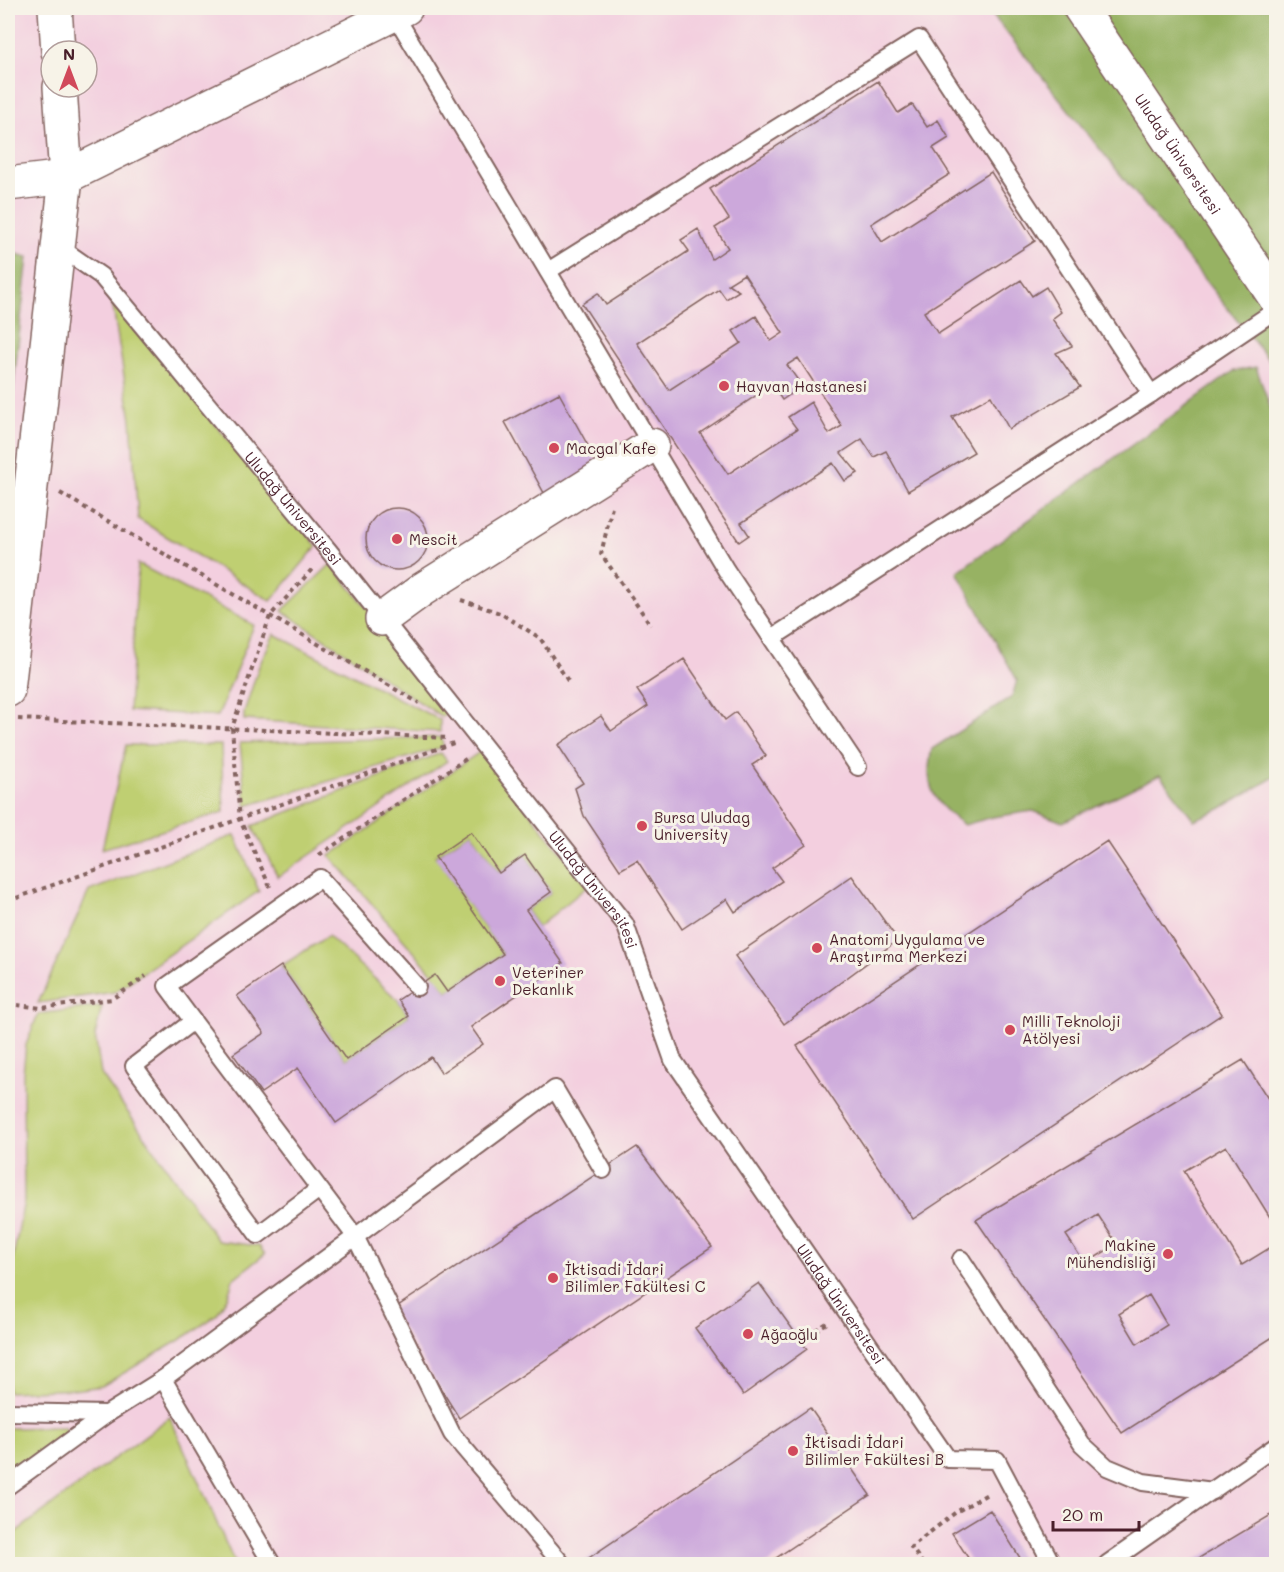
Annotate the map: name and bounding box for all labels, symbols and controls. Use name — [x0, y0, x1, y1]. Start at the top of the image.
north arrow — [39, 39, 99, 99]
text: N — [63, 43, 75, 64]
street label: Uludağ Üniversitesi — [1130, 90, 1226, 218]
place label: Hayvan Hastanesi — [736, 376, 867, 396]
marker: Hayvan Hastanesi — [717, 379, 731, 393]
place label: Macgal Kafe — [566, 438, 656, 458]
marker: Macgal Kafe — [547, 441, 561, 455]
street label: Uludağ Üniversitesi — [241, 447, 346, 569]
place label: Mescit — [409, 529, 458, 549]
marker: Mescit — [390, 532, 404, 546]
place label: Bursa Uludag University — [654, 807, 750, 844]
marker: Bursa Uludag University — [635, 819, 649, 833]
street label: Uludağ Üniversitesi — [545, 826, 643, 951]
place label: Anatomi Uygulama ve Araştırma Merkezi — [829, 929, 985, 966]
marker: Anatomi Uygulama ve Araştırma Merkezi — [810, 941, 824, 955]
place label: Veteriner Dekanlık — [512, 962, 584, 999]
marker: Veteriner Dekanlık — [493, 974, 507, 988]
place label: Milli Teknoloji Atölyesi — [1022, 1011, 1121, 1048]
marker: Milli Teknoloji Atölyesi — [1003, 1023, 1017, 1037]
place label: Makine Mühendisliği — [1067, 1235, 1156, 1272]
street label: Uludağ Üniversitesi — [792, 1240, 889, 1368]
marker: Makine Mühendisliği — [1161, 1247, 1175, 1261]
place label: İktisadi İdari Bilimler Fakültesi C — [565, 1259, 706, 1296]
marker: İktisadi İdari Bilimler Fakültesi C — [546, 1271, 560, 1285]
place label: Ağaoğlu — [760, 1324, 818, 1344]
marker: Ağaoğlu — [741, 1327, 755, 1341]
place label: İktisadi İdari Bilimler Fakültesi B — [805, 1432, 944, 1469]
marker: İktisadi İdari Bilimler Fakültesi B — [786, 1444, 800, 1458]
scale bar — [1053, 1494, 1138, 1532]
text: 20 m — [1062, 1502, 1103, 1526]

